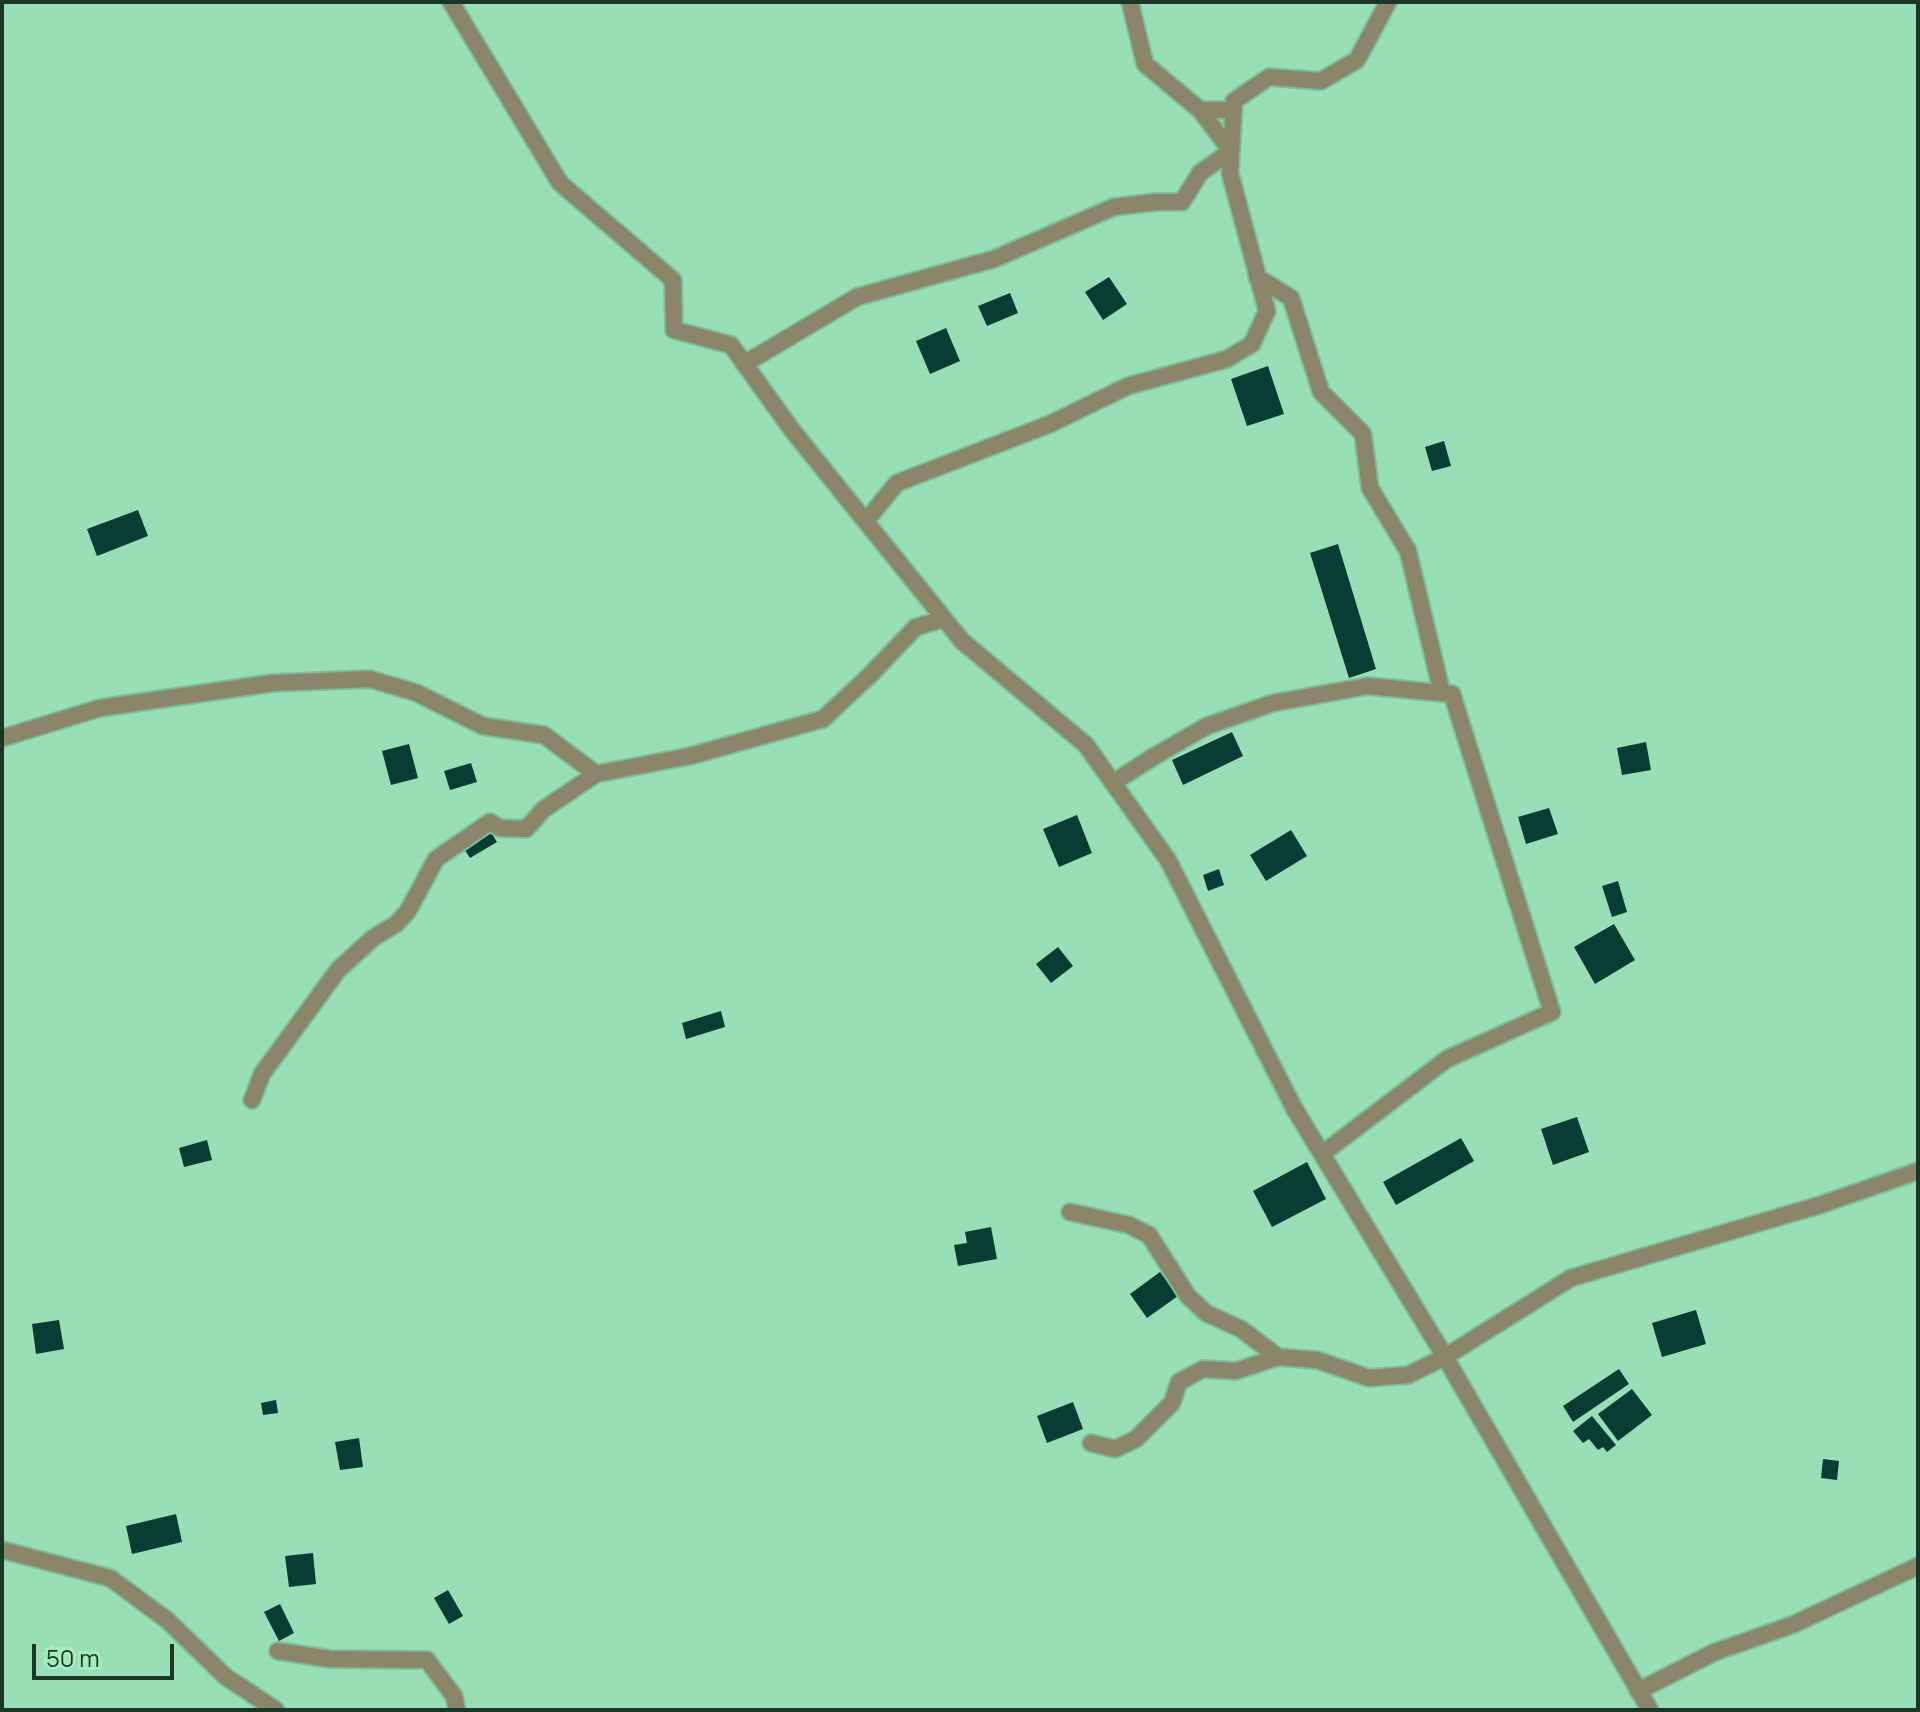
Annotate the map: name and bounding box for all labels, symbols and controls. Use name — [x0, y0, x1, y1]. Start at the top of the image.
scale bar — [36, 1628, 178, 1678]
text: 50 m — [46, 1641, 100, 1674]

